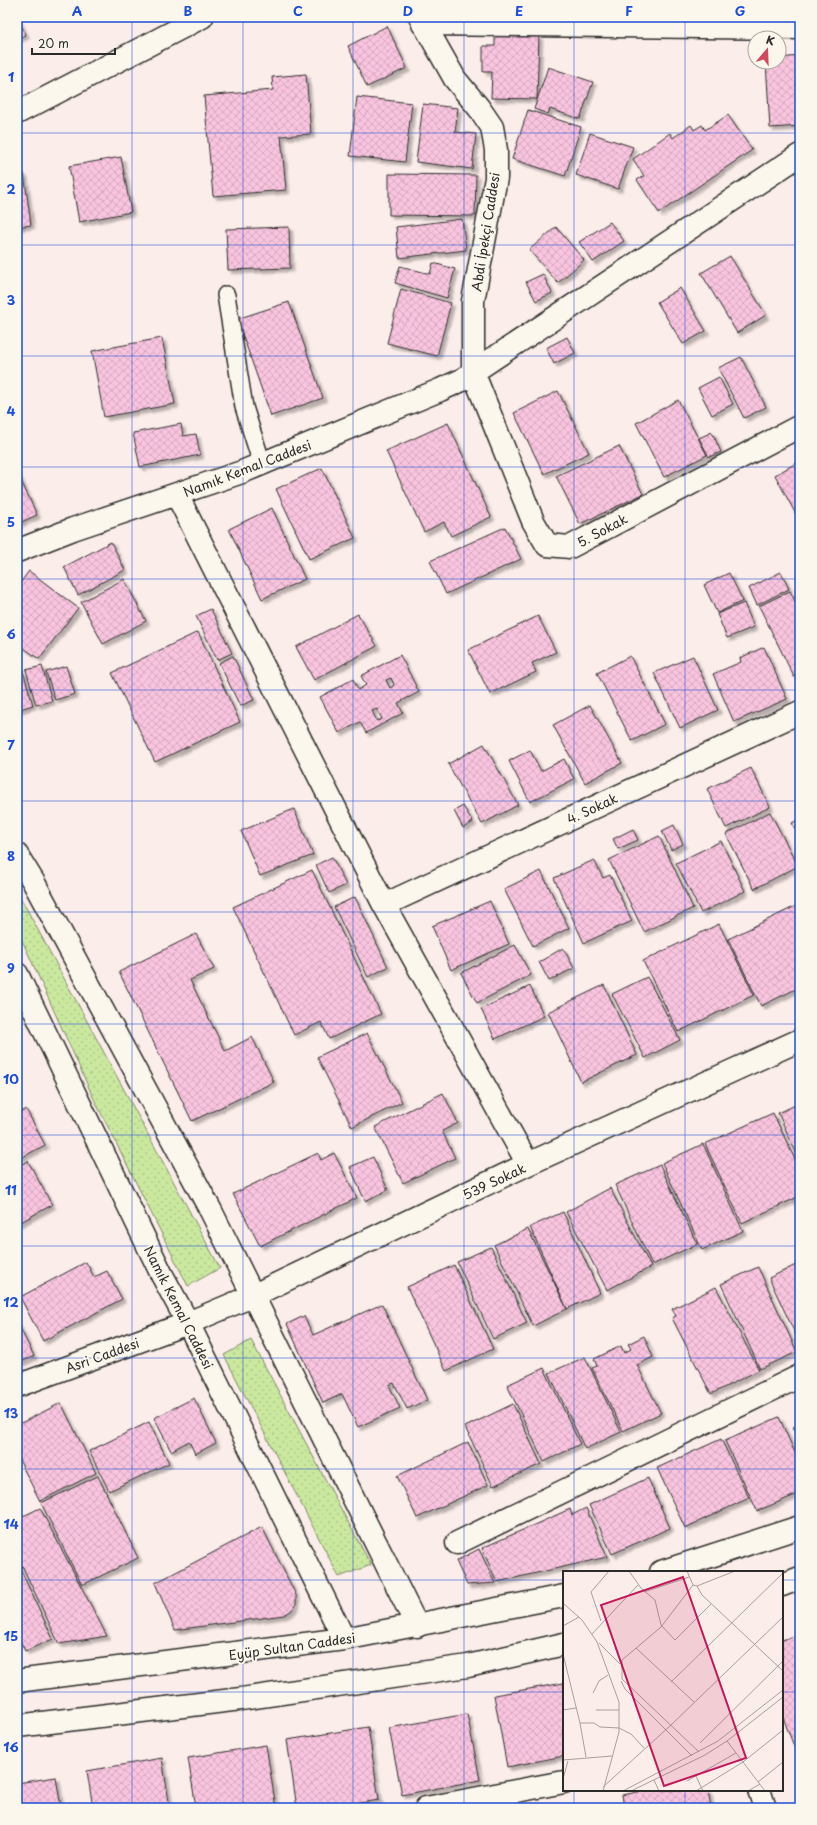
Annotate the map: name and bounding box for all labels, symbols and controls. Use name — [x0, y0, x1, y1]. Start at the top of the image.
text: A — [72, 1, 82, 20]
text: B — [184, 1, 193, 20]
text: C — [293, 1, 303, 20]
text: D — [403, 1, 413, 20]
text: E — [515, 1, 523, 20]
text: F — [625, 1, 633, 20]
text: G — [735, 1, 745, 20]
scale bar — [32, 30, 115, 56]
north arrow — [747, 30, 787, 70]
text: K — [764, 31, 777, 49]
text: 20 m — [38, 34, 69, 52]
text: 1 — [8, 67, 14, 86]
street label: Abdi İpekçi Caddesi — [466, 171, 504, 293]
text: 2 — [6, 179, 16, 198]
text: 3 — [7, 290, 16, 309]
text: 4 — [7, 401, 16, 420]
street label: Namık Kemal Caddesi — [180, 435, 314, 501]
street label: 5. Sokak — [573, 509, 631, 551]
text: 5 — [7, 512, 15, 531]
text: 6 — [6, 624, 16, 643]
text: 7 — [7, 735, 15, 754]
street label: 4. Sokak — [563, 788, 621, 828]
text: 8 — [7, 846, 15, 865]
text: 9 — [7, 958, 15, 977]
text: 10 — [3, 1069, 19, 1088]
street label: 539 Sokak — [459, 1158, 529, 1204]
text: 11 — [5, 1180, 17, 1199]
street label: Namık Kemal Caddesi — [140, 1242, 218, 1372]
text: 12 — [3, 1292, 19, 1311]
street label: Asri Caddesi — [62, 1333, 142, 1377]
text: 13 — [4, 1403, 19, 1422]
text: 14 — [3, 1514, 19, 1533]
inset map — [563, 1571, 783, 1791]
text: 15 — [4, 1626, 18, 1645]
street label: Eyüp Sultan Caddesi — [228, 1628, 356, 1664]
text: 16 — [3, 1737, 19, 1756]

